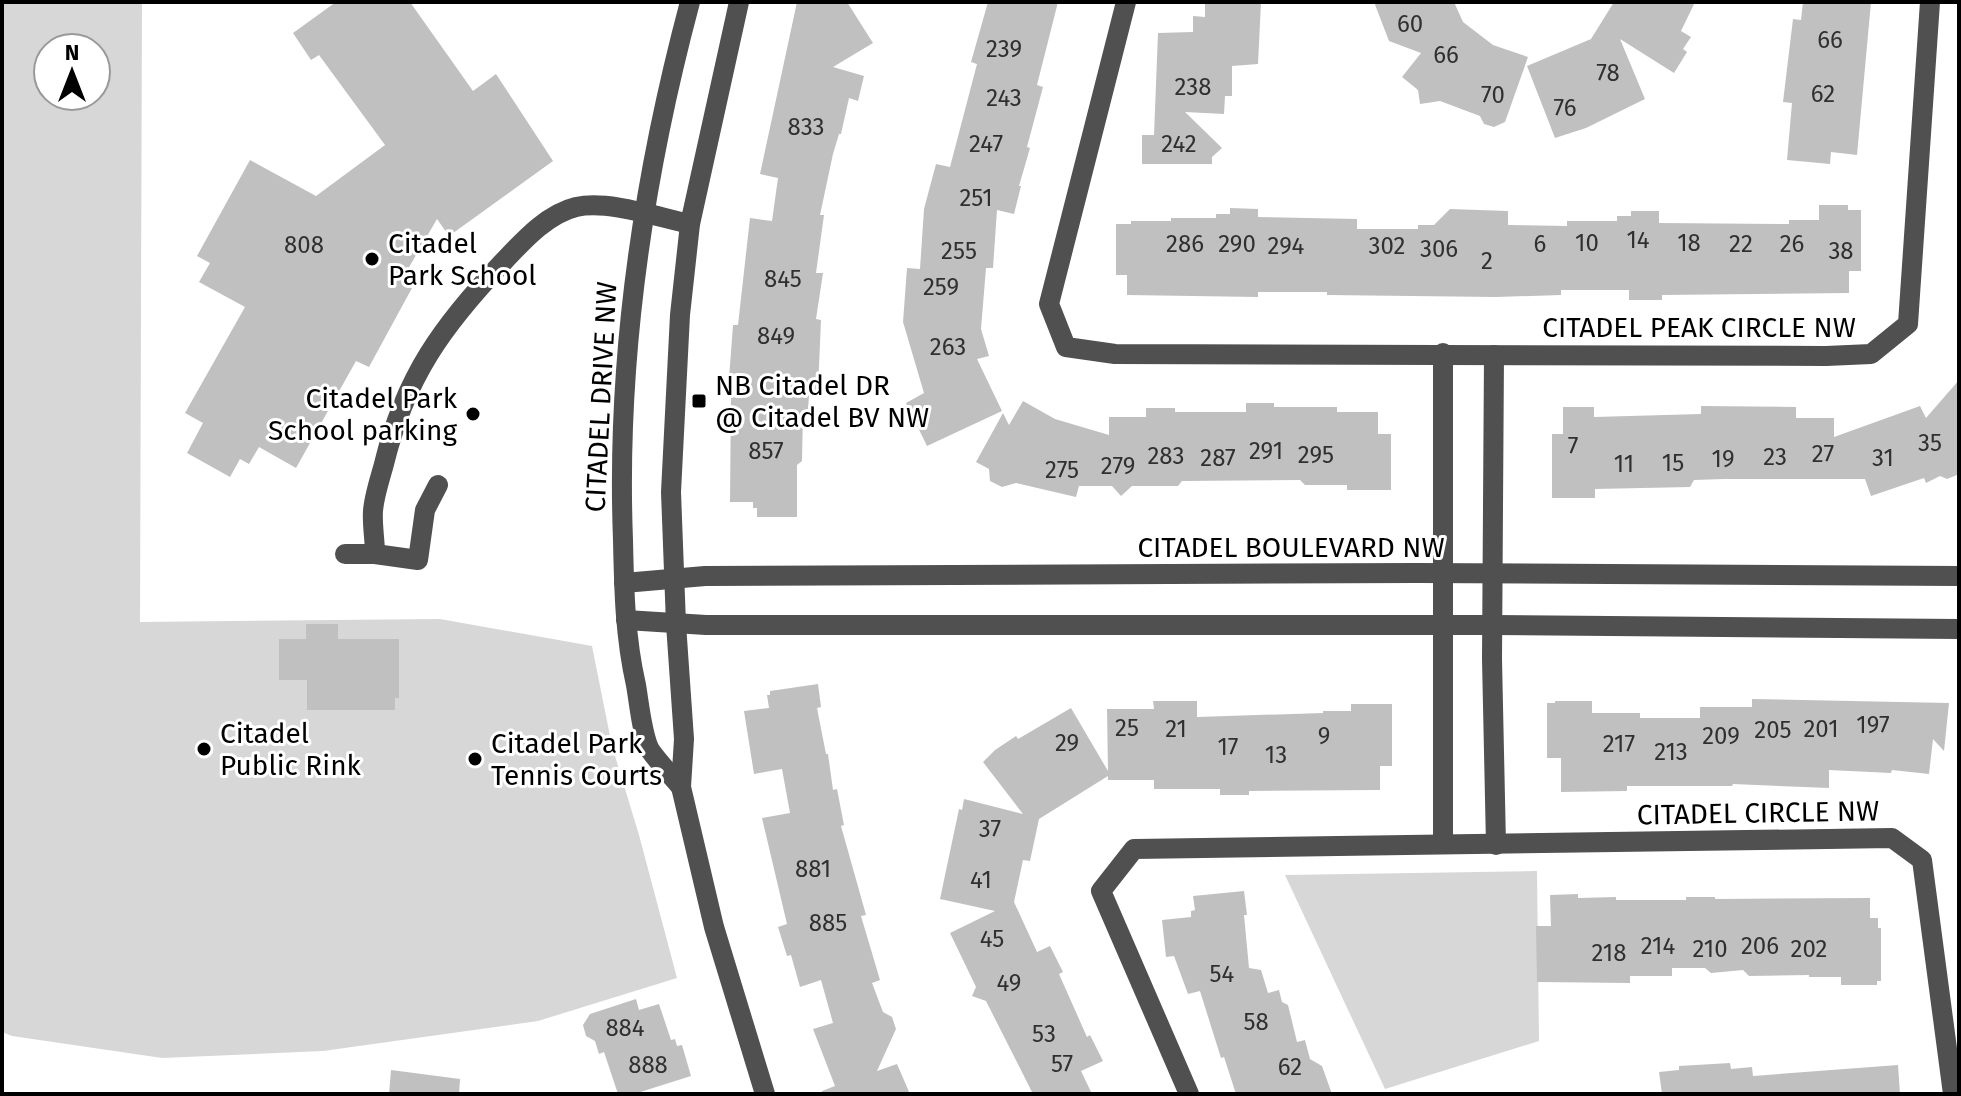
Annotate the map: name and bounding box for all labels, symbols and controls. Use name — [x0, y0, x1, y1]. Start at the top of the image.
house number: 60 — [1397, 10, 1423, 38]
house number: 66 — [1817, 26, 1843, 54]
north arrow — [32, 32, 112, 112]
house number: 239 — [986, 35, 1022, 63]
text: N — [65, 39, 79, 66]
house number: 66 — [1433, 41, 1459, 69]
house number: 78 — [1596, 59, 1620, 87]
house number: 238 — [1175, 73, 1211, 101]
house number: 62 — [1811, 80, 1835, 108]
house number: 70 — [1481, 81, 1505, 109]
house number: 243 — [986, 84, 1022, 112]
house number: 76 — [1554, 94, 1576, 122]
house number: 833 — [787, 113, 825, 141]
house number: 247 — [969, 130, 1003, 158]
house number: 242 — [1161, 130, 1197, 158]
house number: 251 — [959, 184, 993, 212]
house number: 14 — [1626, 226, 1650, 254]
place label: Citadel Park School — [388, 227, 537, 292]
house number: 10 — [1575, 229, 1599, 257]
house number: 18 — [1677, 229, 1701, 257]
house number: 286 — [1166, 230, 1204, 258]
house number: 290 — [1218, 230, 1256, 258]
house number: 6 — [1534, 230, 1546, 258]
house number: 22 — [1729, 230, 1753, 258]
house number: 26 — [1780, 230, 1804, 258]
house number: 808 — [284, 231, 324, 259]
house number: 294 — [1268, 232, 1305, 260]
house number: 302 — [1369, 232, 1405, 260]
house number: 306 — [1420, 235, 1458, 263]
house number: 255 — [941, 237, 977, 265]
house number: 38 — [1828, 237, 1854, 265]
house number: 2 — [1481, 247, 1493, 275]
marker: Citadel Park School — [363, 250, 381, 268]
house number: 845 — [764, 265, 802, 293]
house number: 259 — [923, 273, 959, 301]
street label: CITADEL DRIVE NW — [578, 281, 624, 513]
street label: CITADEL PEAK CIRCLE NW — [1542, 311, 1856, 344]
house number: 849 — [757, 322, 795, 350]
house number: 263 — [930, 333, 966, 361]
place label: NB Citadel DR @ Citadel BV NW — [715, 369, 929, 434]
place label: Citadel Park School parking — [268, 382, 458, 447]
marker: NB Citadel DR @ Citadel BV NW — [690, 392, 708, 410]
marker: Citadel Park School parking — [464, 405, 482, 423]
house number: 35 — [1918, 429, 1942, 457]
house number: 7 — [1568, 432, 1578, 460]
house number: 857 — [748, 437, 784, 465]
house number: 291 — [1249, 437, 1283, 465]
house number: 27 — [1812, 440, 1834, 468]
house number: 295 — [1298, 441, 1334, 469]
house number: 283 — [1147, 442, 1185, 470]
house number: 23 — [1763, 443, 1787, 471]
house number: 287 — [1200, 444, 1236, 472]
house number: 31 — [1872, 444, 1894, 472]
house number: 19 — [1712, 445, 1735, 473]
house number: 15 — [1662, 449, 1684, 477]
house number: 11 — [1614, 450, 1634, 478]
house number: 279 — [1101, 452, 1135, 480]
house number: 275 — [1045, 456, 1079, 484]
street label: CITADEL BOULEVARD NW — [1137, 531, 1445, 564]
house number: 197 — [1856, 711, 1890, 739]
house number: 25 — [1115, 714, 1139, 742]
house number: 21 — [1165, 715, 1187, 743]
house number: 201 — [1803, 715, 1839, 743]
house number: 205 — [1754, 716, 1792, 744]
place label: Citadel Public Rink — [220, 717, 362, 782]
house number: 9 — [1318, 722, 1330, 750]
house number: 209 — [1702, 722, 1740, 750]
place label: Citadel Park Tennis Courts — [491, 727, 662, 792]
house number: 29 — [1055, 729, 1079, 757]
house number: 217 — [1603, 730, 1635, 758]
house number: 17 — [1217, 733, 1239, 761]
house number: 213 — [1654, 738, 1688, 766]
marker: Citadel Public Rink — [195, 740, 213, 758]
house number: 13 — [1265, 741, 1287, 769]
marker: Citadel Park Tennis Courts — [466, 750, 484, 768]
street label: CITADEL CIRCLE NW — [1637, 794, 1879, 832]
house number: 37 — [979, 815, 1001, 843]
house number: 881 — [795, 855, 831, 883]
house number: 41 — [970, 866, 992, 894]
house number: 885 — [809, 909, 847, 937]
house number: 45 — [980, 925, 1004, 953]
house number: 214 — [1641, 932, 1675, 960]
house number: 206 — [1741, 932, 1779, 960]
house number: 210 — [1692, 935, 1728, 963]
house number: 202 — [1791, 935, 1827, 963]
house number: 218 — [1592, 939, 1626, 967]
house number: 54 — [1210, 960, 1235, 988]
house number: 49 — [997, 969, 1021, 997]
house number: 58 — [1243, 1008, 1269, 1036]
house number: 884 — [605, 1014, 645, 1042]
house number: 53 — [1032, 1020, 1056, 1048]
house number: 57 — [1051, 1050, 1073, 1078]
house number: 888 — [628, 1051, 668, 1079]
house number: 62 — [1278, 1053, 1302, 1081]

